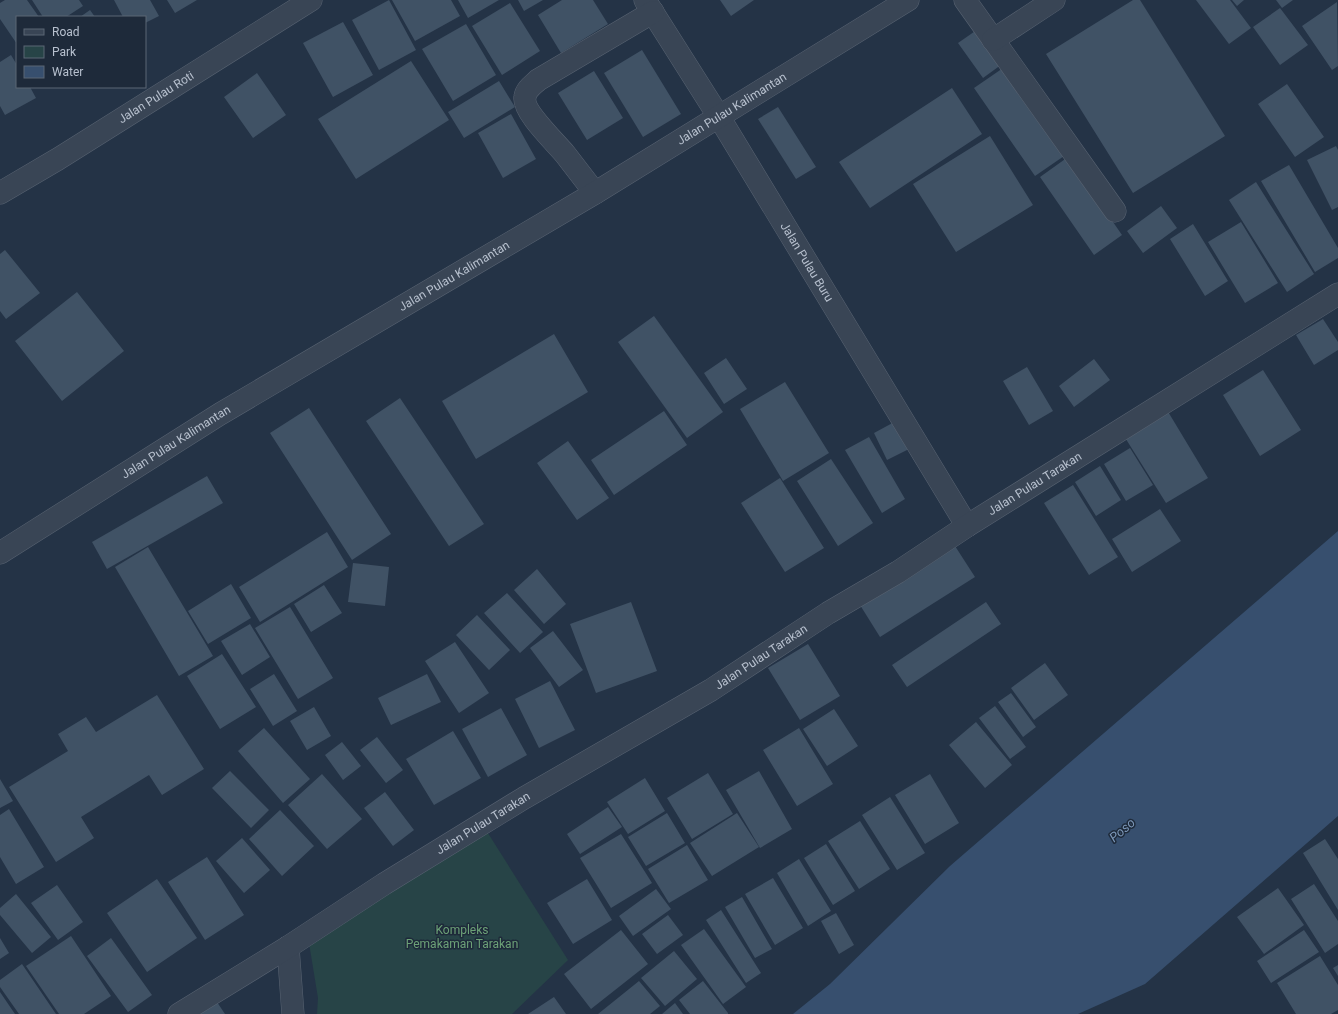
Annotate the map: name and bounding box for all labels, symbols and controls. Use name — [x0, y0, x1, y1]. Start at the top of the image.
legend — [16, 16, 146, 88]
text: Road — [52, 25, 80, 39]
text: Park — [52, 45, 77, 59]
text: Water — [52, 65, 83, 79]
street label: Jalan Pulau Roti — [116, 68, 196, 126]
street label: Jalan Pulau Kalimantan — [674, 70, 789, 148]
street label: Jalan Pulau Buru — [778, 220, 836, 304]
street label: Jalan Pulau Kalimantan — [396, 238, 512, 314]
street label: Jalan Pulau Kalimantan — [119, 402, 233, 482]
street label: Jalan Pulau Tarakan — [985, 449, 1084, 518]
street label: Jalan Pulau Tarakan — [712, 622, 810, 693]
street label: Jalan Pulau Tarakan — [433, 789, 533, 857]
water label: Poso — [1106, 815, 1138, 845]
park label: Kompleks Pemakaman Tarakan — [406, 923, 518, 951]

